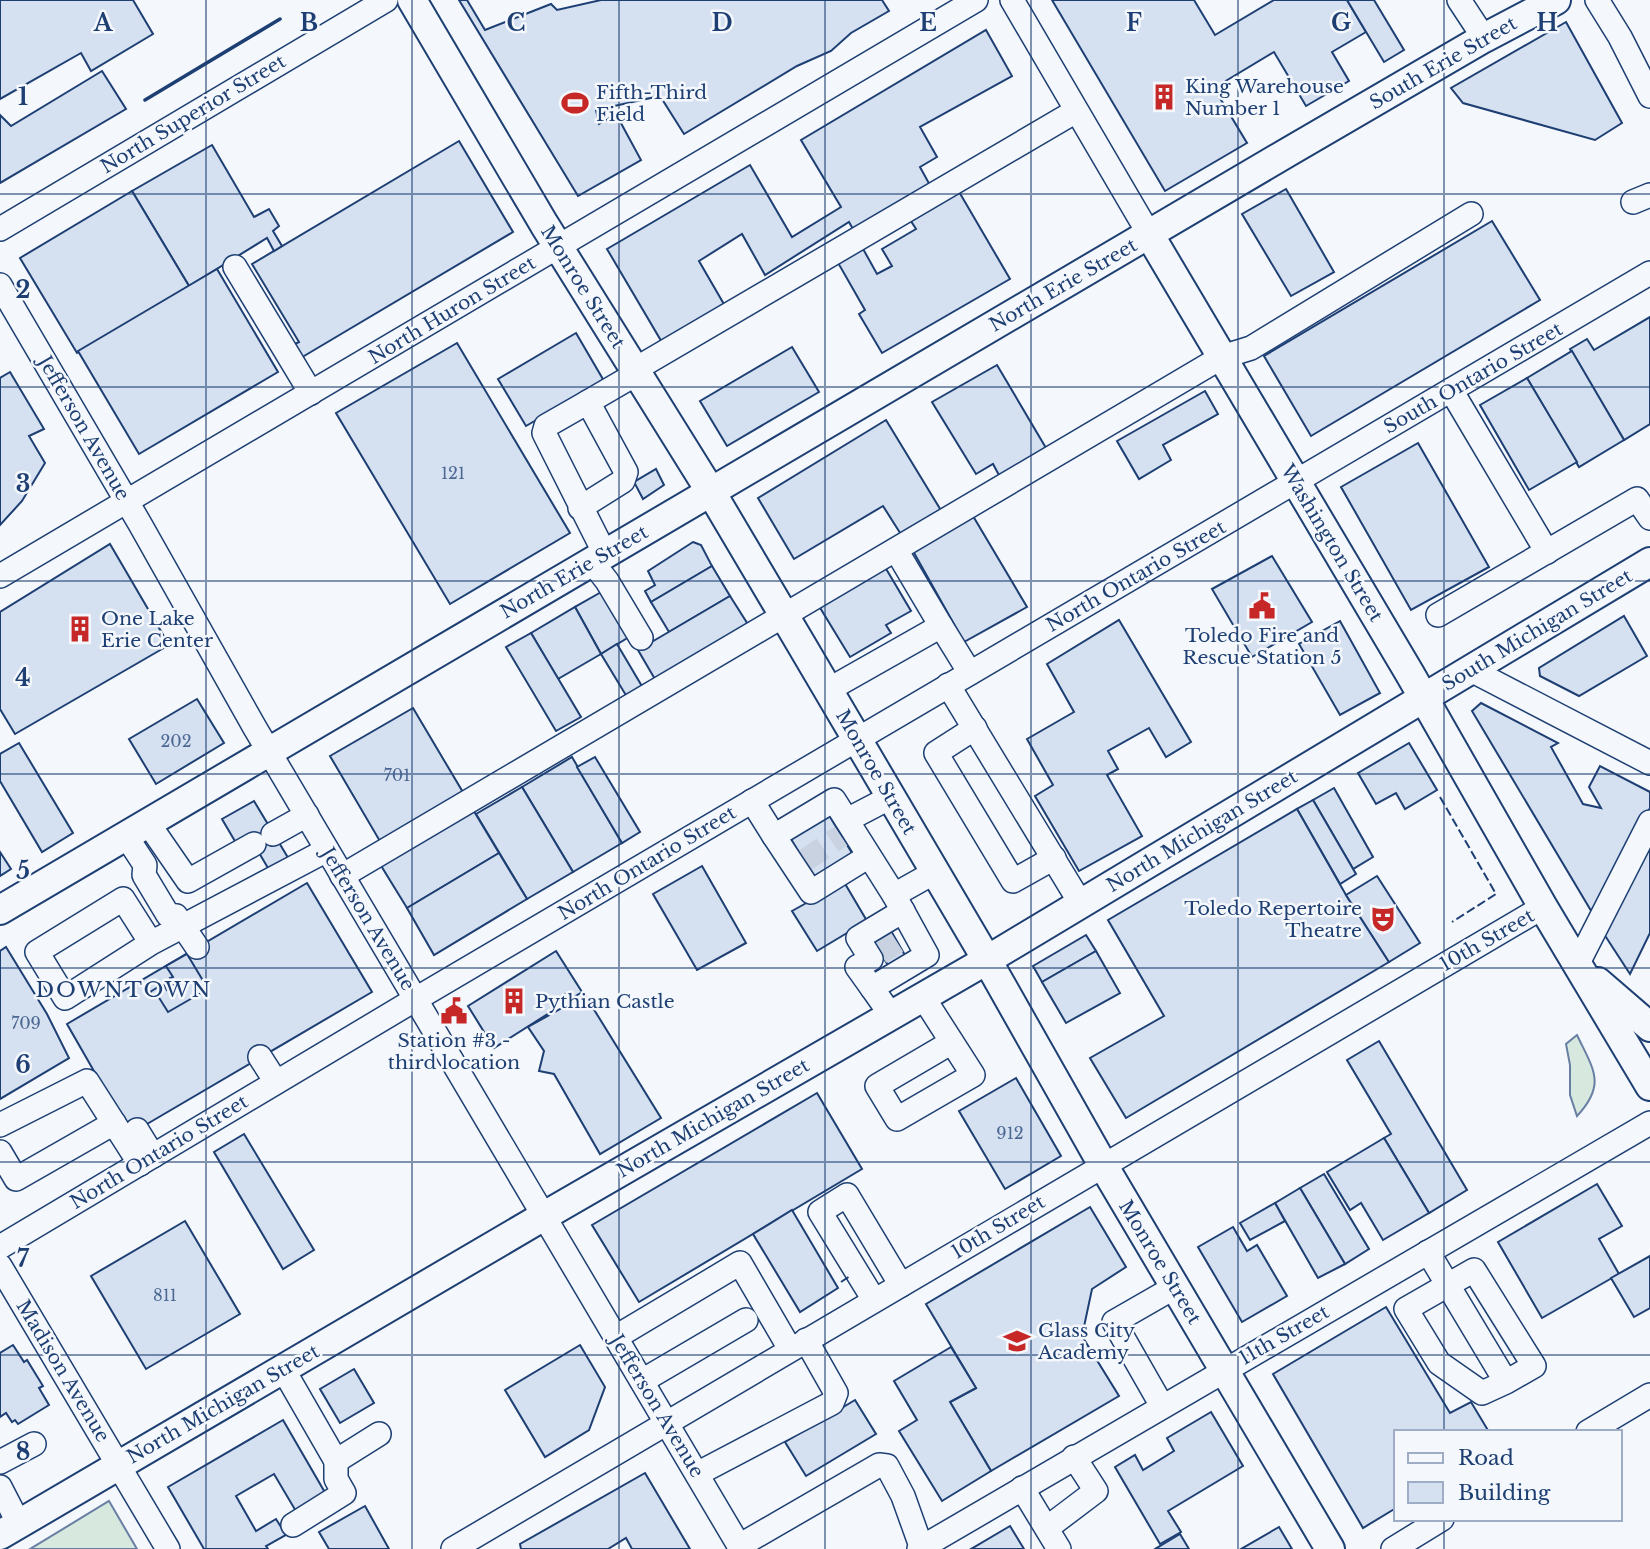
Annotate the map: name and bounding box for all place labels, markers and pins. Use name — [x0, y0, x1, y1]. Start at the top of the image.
place label: King Warehouse Number 1 — [1185, 75, 1344, 120]
place label: Fifth-Third Field — [596, 81, 707, 126]
building icon: King Warehouse Number 1 — [1149, 82, 1179, 112]
sports icon: Fifth-Third Field — [560, 88, 590, 118]
public building icon: Toledo Fire and Rescue Station 5 — [1247, 591, 1277, 621]
place label: One Lake Erie Center — [101, 607, 213, 652]
building icon: One Lake Erie Center — [65, 614, 95, 644]
place label: Toledo Fire and Rescue Station 5 — [1183, 624, 1341, 669]
place label: Toledo Repertoire Theatre — [1184, 897, 1362, 942]
theatre icon: Toledo Repertoire Theatre — [1368, 904, 1398, 934]
building icon: Pythian Castle — [499, 986, 529, 1016]
place label: Pythian Castle — [535, 990, 675, 1013]
public building icon: Station #3 - third location — [439, 996, 469, 1026]
place label: Station #3 - third location — [388, 1029, 520, 1074]
place label: Glass City Academy — [1037, 1319, 1135, 1364]
school or university icon: Glass City Academy — [1002, 1326, 1032, 1356]

